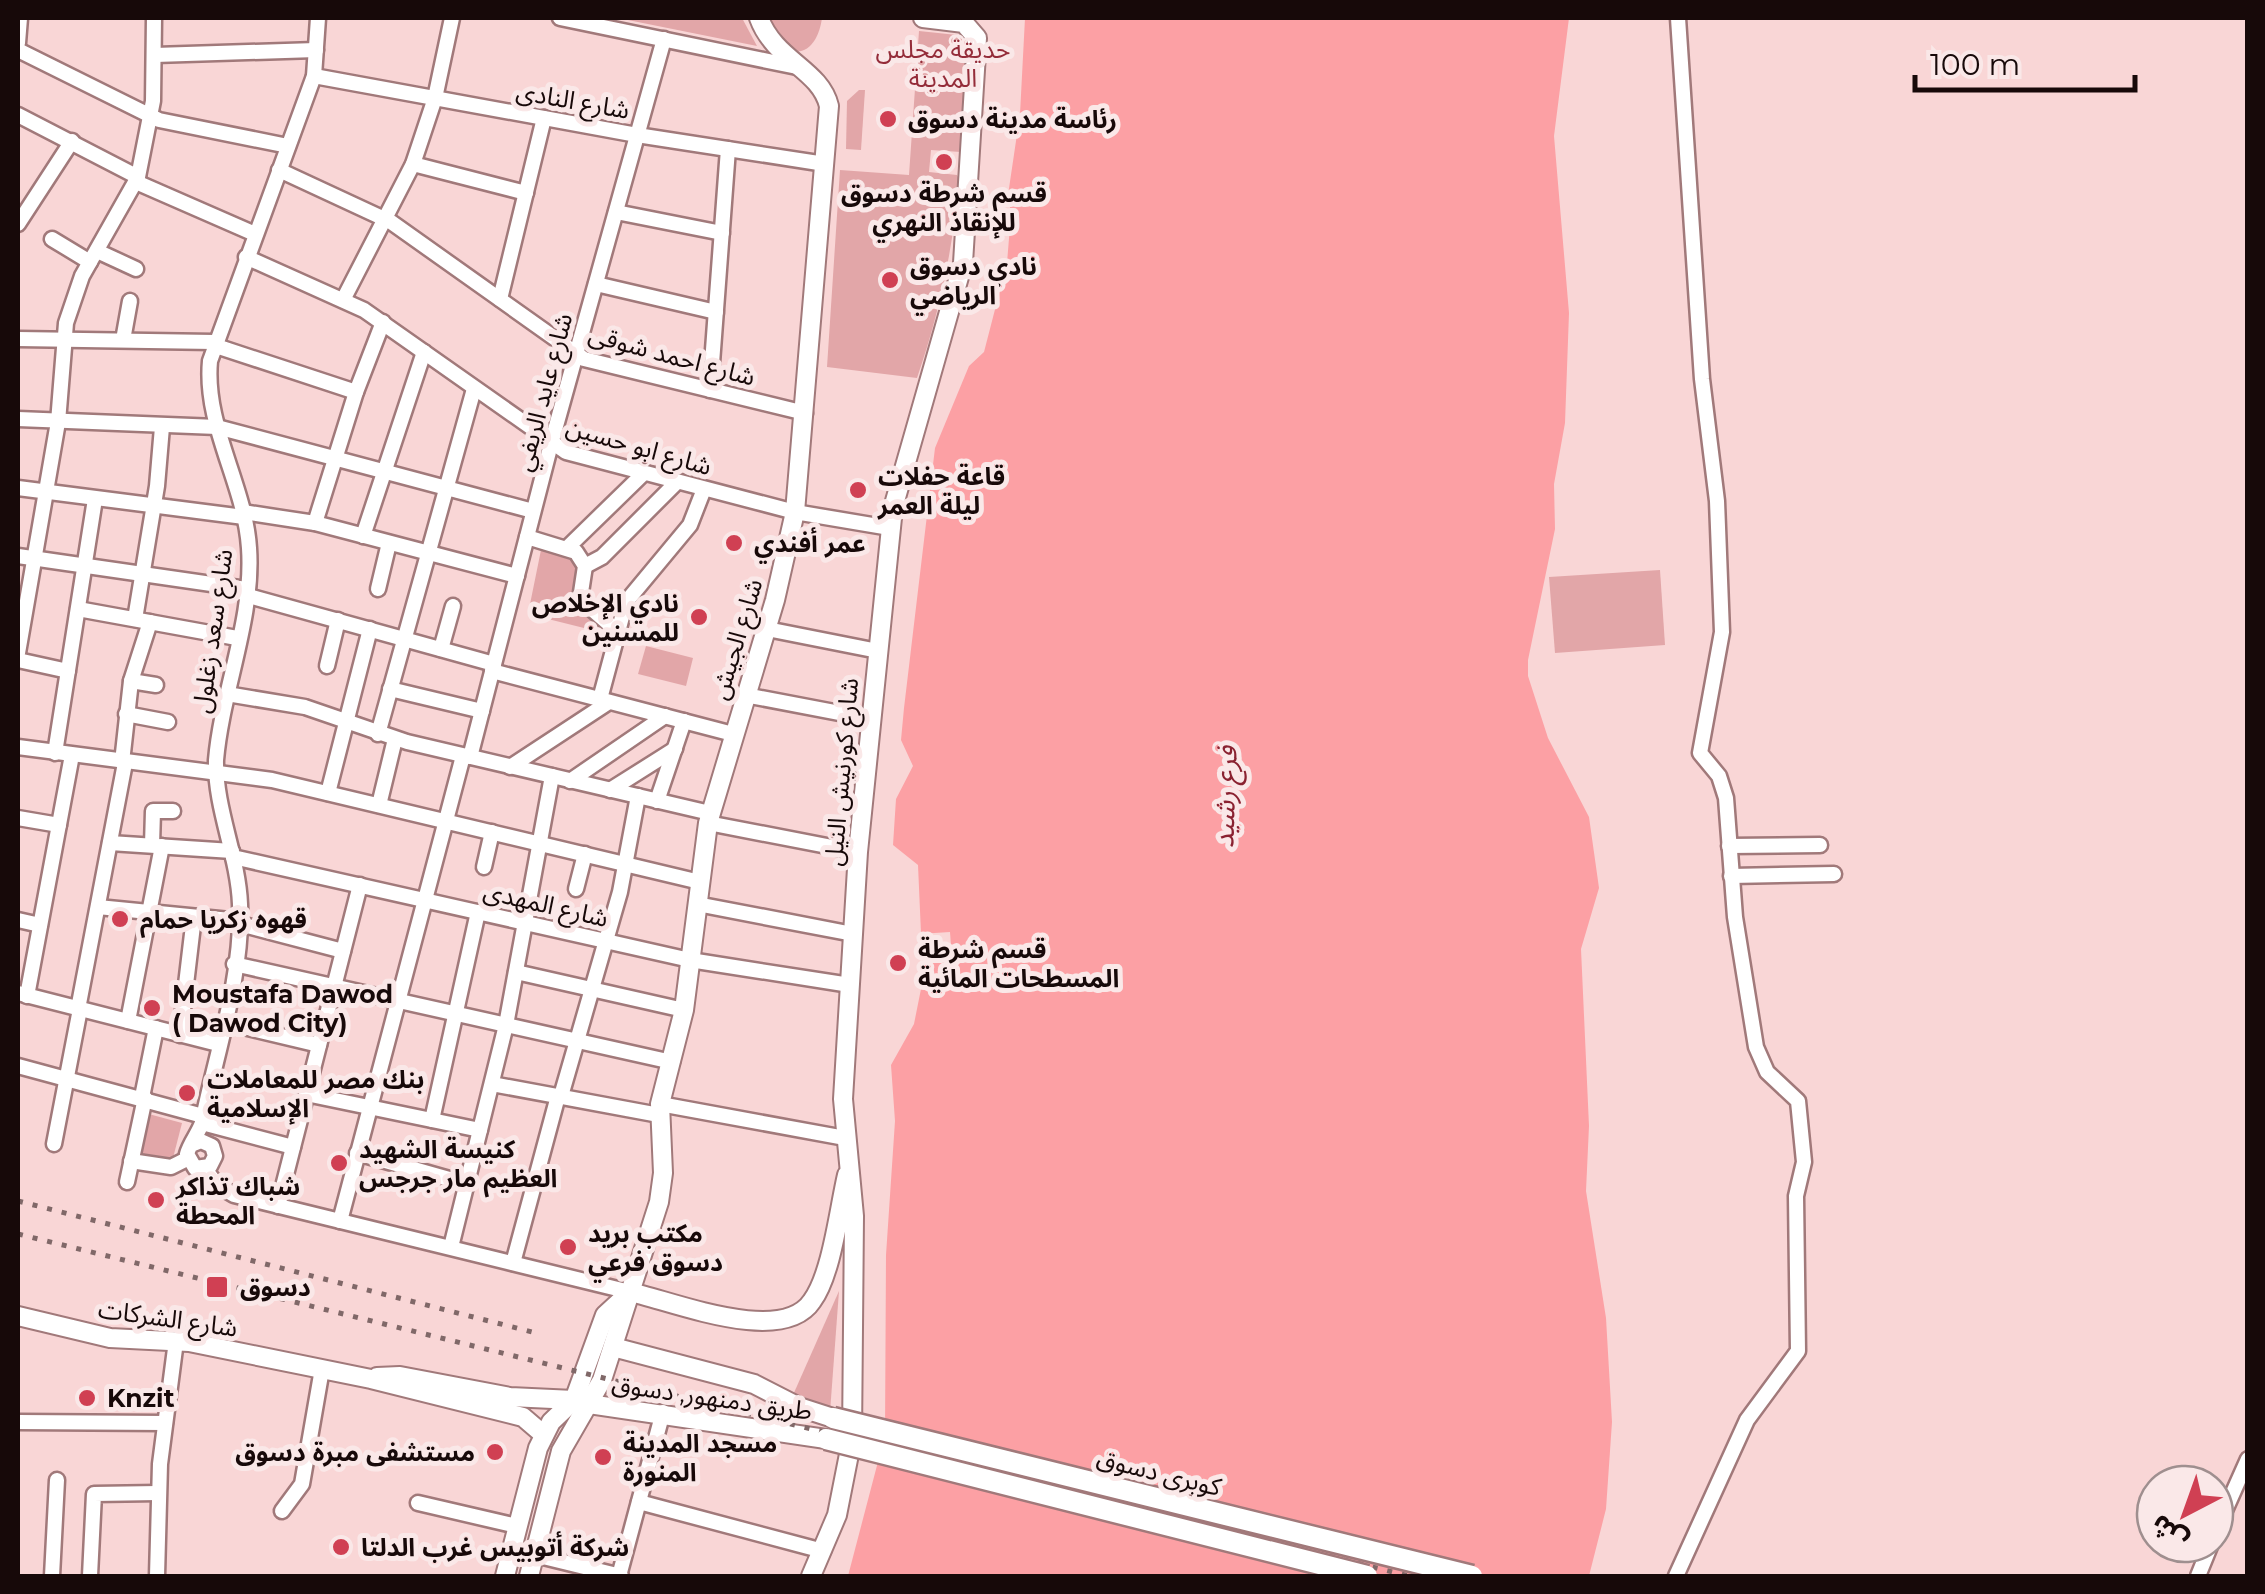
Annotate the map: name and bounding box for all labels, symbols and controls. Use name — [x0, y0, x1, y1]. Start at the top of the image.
scale bar — [1915, 30, 2135, 92]
park label: حديقة مجلس المدينة — [876, 34, 1010, 93]
text: 100 m — [1930, 46, 2020, 83]
street label: شارع النادى — [513, 75, 632, 129]
place label: رئاسة مدينة دسوق — [908, 104, 1117, 134]
marker: رئاسة مدينة دسوق — [877, 108, 899, 130]
marker: قسم شرطة دسوق للإنقاذ النهري — [933, 151, 955, 173]
place label: قسم شرطة دسوق للإنقاذ النهري — [841, 178, 1047, 243]
place label: نادي دسوق الرياضي — [910, 251, 1037, 316]
marker: نادي دسوق الرياضي — [879, 269, 901, 291]
street label: شارع عايد الريفي — [508, 310, 583, 476]
street label: شارع احمد شوقى — [584, 318, 759, 396]
street label: شارع ابو حسين — [562, 411, 715, 485]
place label: قاعة حفلات ليلة العمر — [877, 461, 1005, 520]
marker: قاعة حفلات ليلة العمر — [847, 479, 869, 501]
place label: عمر أفندي — [754, 527, 866, 564]
marker: عمر أفندي — [723, 532, 745, 554]
street label: شارع سعد زغلول — [186, 547, 242, 716]
street label: شارع الجيش — [703, 575, 772, 704]
place label: نادي الإخلاص للمسنين — [532, 588, 679, 647]
marker: نادي الإخلاص للمسنين — [688, 606, 710, 628]
street label: شارع كورنيش النيل — [818, 677, 868, 868]
water label: فرع رشيد — [1206, 744, 1249, 849]
street label: شارع المهدى — [480, 875, 611, 937]
place label: قهوه زكريا حمام — [140, 904, 307, 938]
marker: قهوه زكريا حمام — [109, 908, 131, 930]
place label: قسم شرطة المسطحات المائية — [918, 934, 1119, 993]
marker: قسم شرطة المسطحات المائية — [887, 952, 909, 974]
place label: Moustafa Dawod ( Dawod City) — [172, 979, 393, 1038]
marker: Moustafa Dawod ( Dawod City) — [141, 997, 163, 1019]
place label: بنك مصر للمعاملات الإسلامية — [207, 1064, 424, 1125]
marker: بنك مصر للمعاملات الإسلامية — [176, 1082, 198, 1104]
place label: كنيسة الشهيد العظيم مار جرجس — [359, 1134, 557, 1198]
marker: كنيسة الشهيد العظيم مار جرجس — [328, 1152, 350, 1174]
place label: شباك تذاكر المحطة — [175, 1171, 300, 1230]
marker: شباك تذاكر المحطة — [145, 1189, 167, 1211]
place label: مكتب بريد دسوق فرعي — [588, 1218, 723, 1283]
marker: مكتب بريد دسوق فرعي — [557, 1236, 579, 1258]
place label: دسوق — [240, 1272, 311, 1302]
marker: دسوق — [204, 1274, 230, 1300]
street label: شارع الشركات — [96, 1293, 240, 1347]
street label: طريق دمنهور, دسوق — [610, 1368, 814, 1427]
place label: Knzit — [107, 1383, 175, 1413]
marker: Knzit — [76, 1387, 98, 1409]
place label: مسجد المدينة المنورة — [623, 1428, 777, 1487]
place label: مستشفى مبرة دسوق — [235, 1437, 475, 1467]
marker: مستشفى مبرة دسوق — [484, 1441, 506, 1463]
street label: كوبرى دسوق — [1094, 1442, 1225, 1502]
marker: مسجد المدينة المنورة — [592, 1446, 614, 1468]
north arrow — [2135, 1464, 2235, 1564]
text: ش — [2143, 1507, 2194, 1558]
place label: شركة أتوبيس غرب الدلتا — [361, 1531, 629, 1563]
marker: شركة أتوبيس غرب الدلتا — [330, 1536, 352, 1558]

